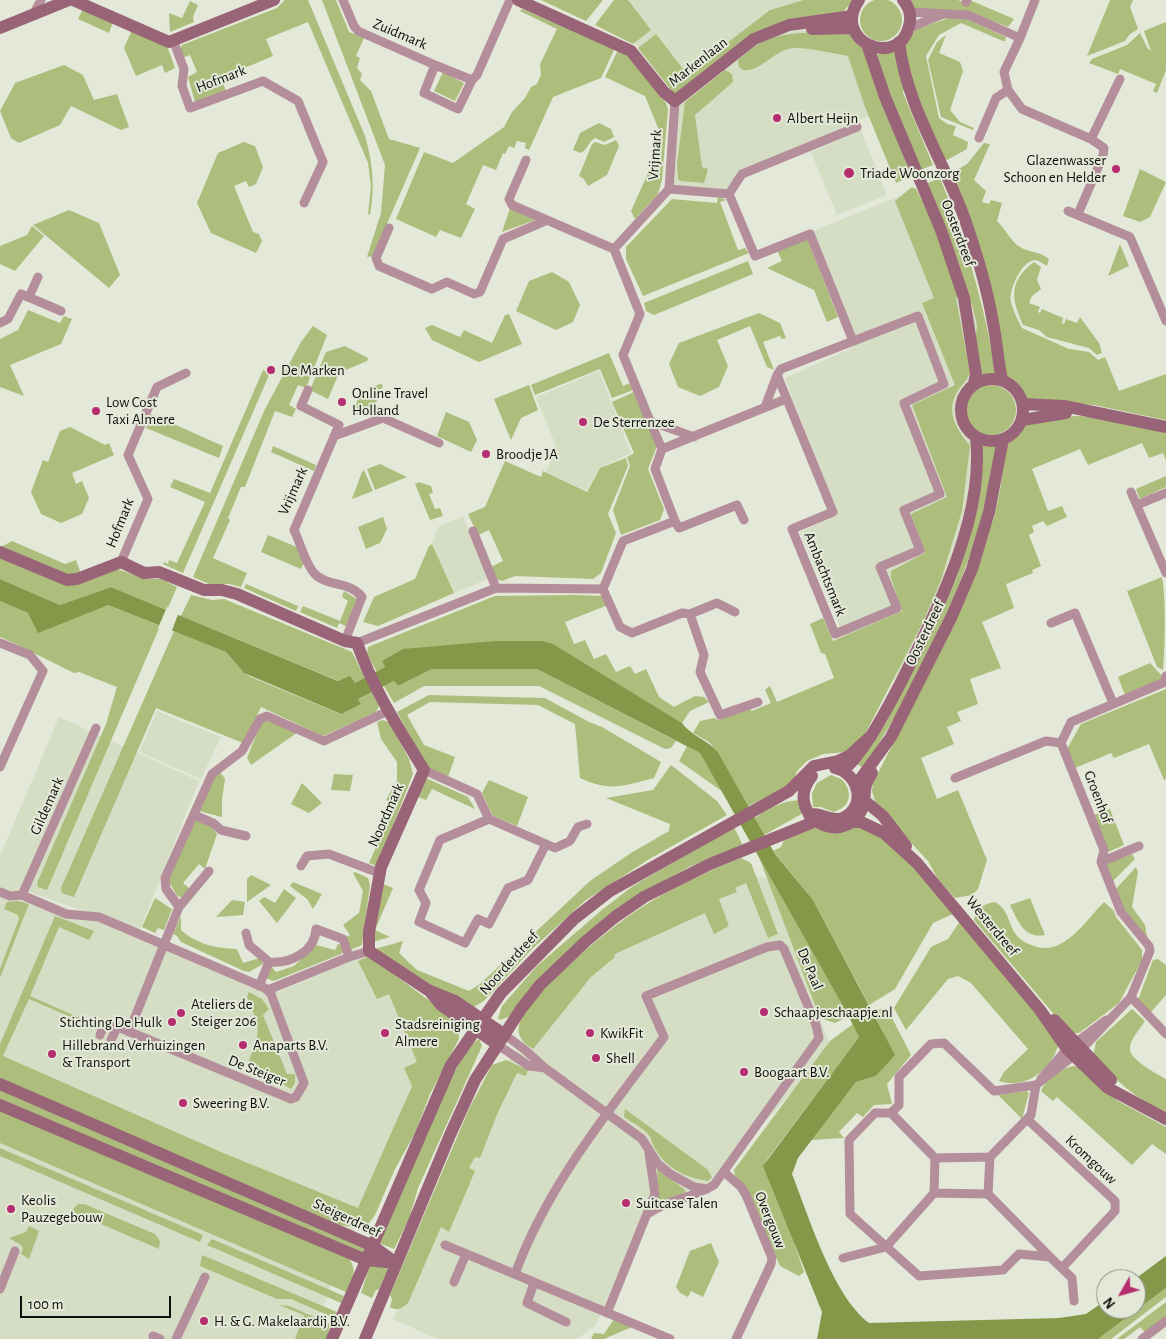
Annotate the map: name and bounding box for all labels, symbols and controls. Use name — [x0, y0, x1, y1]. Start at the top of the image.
street label: Zuidmark — [370, 15, 430, 53]
street label: Markenlaan — [665, 33, 731, 91]
street label: Hofmark — [193, 61, 249, 97]
place label: Albert Heijn — [787, 109, 858, 127]
marker: Albert Heijn — [771, 112, 783, 124]
street label: Vrijmark — [644, 129, 666, 181]
place label: Glazenwasser Schoon en Helder — [1004, 151, 1106, 186]
marker: Glazenwasser Schoon en Helder — [1110, 163, 1122, 175]
place label: Triade Woonzorg — [860, 164, 959, 182]
marker: Triade Woonzorg — [842, 166, 856, 180]
street label: Oosterdreef — [937, 197, 979, 269]
place label: De Marken — [281, 361, 345, 379]
marker: De Marken — [265, 364, 277, 376]
place label: Online Travel Holland — [352, 384, 428, 419]
place label: Low Cost Taxi Almere — [106, 393, 175, 428]
marker: Online Travel Holland — [336, 396, 348, 408]
marker: Low Cost Taxi Almere — [90, 405, 102, 417]
place label: De Sterrenzee — [593, 413, 675, 431]
marker: De Sterrenzee — [577, 416, 589, 428]
place label: Broodje JA — [496, 445, 558, 463]
marker: Broodje JA — [480, 448, 492, 460]
street label: Vrijmark — [274, 464, 312, 518]
street label: Hofmark — [102, 495, 138, 551]
street label: Ambachtsmark — [800, 529, 850, 619]
street label: Oosterdreef — [902, 598, 948, 668]
street label: Groenhof — [1080, 768, 1116, 826]
street label: Gildemark — [26, 774, 68, 838]
street label: Noordmark — [364, 780, 408, 850]
street label: Westerdreef — [962, 892, 1022, 960]
street label: Noorderdreef — [476, 927, 542, 999]
street label: De Paal — [793, 945, 827, 993]
place label: Ateliers de Steiger 206 — [191, 995, 257, 1030]
place label: Schaapjeschaapje.nl — [774, 1003, 893, 1021]
marker: Schaapjeschaapje.nl — [758, 1006, 770, 1018]
marker: Ateliers de Steiger 206 — [175, 1007, 187, 1019]
place label: Stichting De Hulk — [60, 1013, 162, 1031]
place label: Stadsreiniging Almere — [395, 1015, 480, 1050]
marker: Stichting De Hulk — [166, 1016, 178, 1028]
place label: KwikFit — [600, 1024, 643, 1042]
marker: Stadsreiniging Almere — [379, 1027, 391, 1039]
marker: KwikFit — [584, 1027, 596, 1039]
place label: Hillebrand Verhuizingen & Transport — [62, 1036, 205, 1071]
place label: Anaparts B.V. — [253, 1036, 328, 1054]
marker: Anaparts B.V. — [237, 1039, 249, 1051]
marker: Hillebrand Verhuizingen & Transport — [46, 1048, 58, 1060]
place label: Shell — [606, 1049, 635, 1067]
street label: De Steiger — [226, 1051, 288, 1091]
marker: Shell — [590, 1052, 602, 1064]
place label: Boogaart B.V. — [754, 1063, 830, 1081]
marker: Boogaart B.V. — [738, 1066, 750, 1078]
place label: Sweering B.V. — [193, 1094, 270, 1112]
marker: Sweering B.V. — [177, 1097, 189, 1109]
street label: Kromgouw — [1061, 1131, 1121, 1189]
street label: Overgouw — [750, 1189, 790, 1251]
place label: Keolis Pauzegebouw — [21, 1191, 103, 1226]
place label: Suitcase Talen — [636, 1194, 718, 1212]
street label: Steigerdreef — [310, 1195, 384, 1241]
marker: Suitcase Talen — [620, 1197, 632, 1209]
marker: Keolis Pauzegebouw — [5, 1203, 17, 1215]
north arrow — [1096, 1269, 1146, 1319]
scale bar — [22, 1286, 174, 1318]
text: N — [1101, 1294, 1118, 1311]
text: 100 m — [28, 1297, 63, 1312]
place label: H. & G. Makelaardij B.V. — [214, 1312, 350, 1330]
marker: H. & G. Makelaardij B.V. — [198, 1315, 210, 1327]

